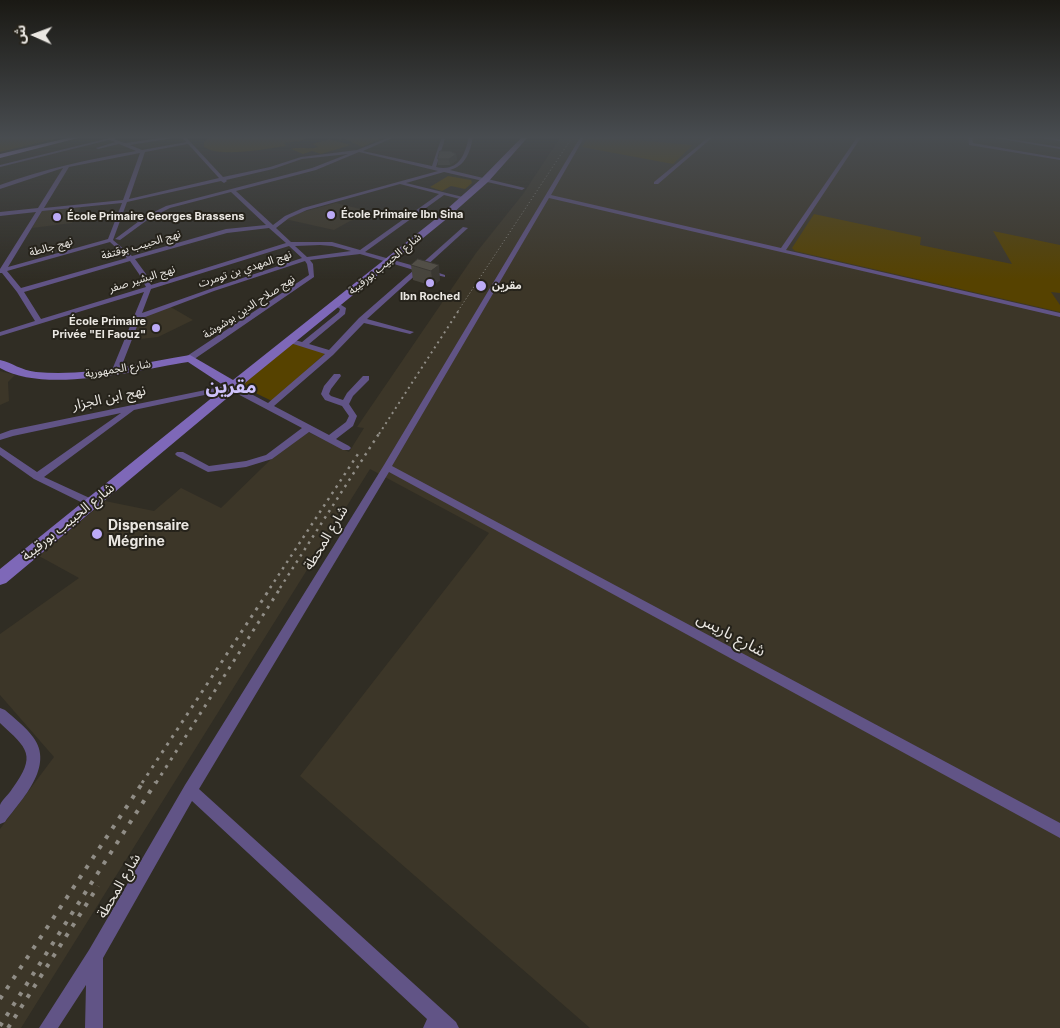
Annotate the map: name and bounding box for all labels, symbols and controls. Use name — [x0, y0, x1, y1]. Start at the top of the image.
north arrow — [10, 10, 60, 60]
text: ش — [11, 25, 28, 44]
place label: École Primaire Ibn Sina — [341, 208, 463, 222]
marker: École Primaire Ibn Sina — [325, 209, 337, 221]
place label: École Primaire Georges Brassens — [67, 210, 244, 224]
marker: École Primaire Georges Brassens — [51, 211, 63, 223]
street label: نهج الحبيب بوقتفة — [100, 227, 182, 263]
street label: شارع الحبيب بورقيبة — [346, 231, 424, 297]
street label: نهج جالطة — [28, 235, 74, 259]
street label: نهج المهدي بن تومرت — [197, 248, 293, 290]
street label: نهج البشير صفر — [107, 263, 177, 295]
street label: نهج صلاح الدين بوشوشة — [200, 272, 298, 342]
marker: Ibn Roched — [424, 277, 436, 289]
marker: مقرين — [474, 279, 488, 293]
place label: مقرين — [492, 279, 522, 293]
place label: Ibn Roched — [400, 290, 460, 304]
place label: École Primaire Privée "El Faouz" — [52, 315, 146, 341]
marker: École Primaire Privée "El Faouz" — [150, 322, 162, 334]
street label: شارع الجمهورية — [84, 357, 152, 381]
district label: مقرين — [205, 376, 257, 398]
street label: نهج ابن الجزار — [71, 382, 147, 414]
street label: شارع الحبيب بورقيبة — [18, 479, 118, 565]
street label: شارع المحطة — [300, 503, 352, 573]
place label: Dispensaire Mégrine — [108, 518, 189, 550]
marker: Dispensaire Mégrine — [90, 527, 104, 541]
street label: شارع باريس — [693, 609, 769, 661]
street label: شارع المحطة — [94, 851, 144, 921]

